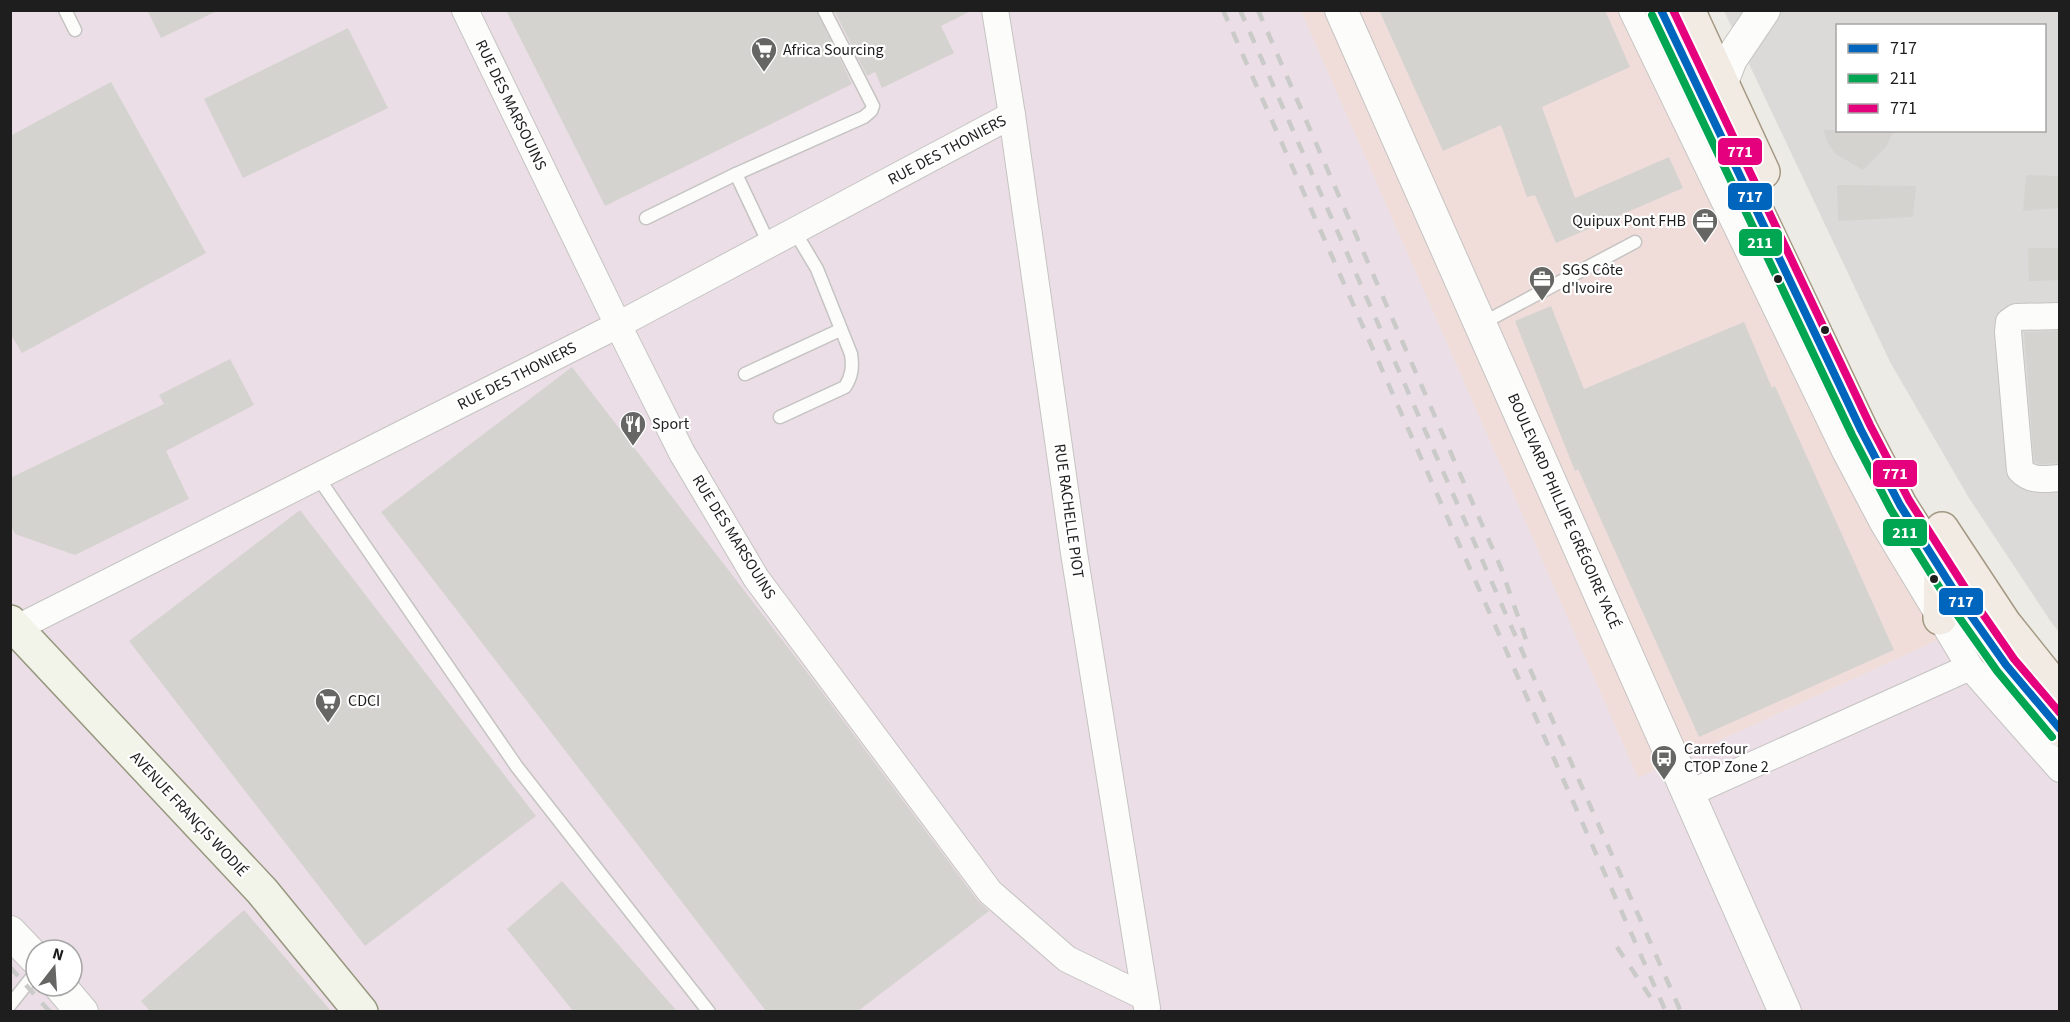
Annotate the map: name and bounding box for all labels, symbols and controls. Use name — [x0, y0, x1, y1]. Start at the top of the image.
legend — [1836, 24, 2046, 132]
supermarket icon: Africa Sourcing — [749, 35, 779, 73]
street label: RUE DES MARSOUINS — [470, 36, 552, 174]
text: 717 — [1890, 36, 1917, 61]
place label: Africa Sourcing — [783, 39, 883, 61]
text: 211 — [1890, 66, 1917, 91]
text: 771 — [1890, 96, 1917, 121]
street label: RUE DES THONIERS — [884, 110, 1010, 190]
line badge: 771 — [1717, 137, 1763, 166]
text: 771 — [1727, 141, 1753, 163]
line badge: 717 — [1727, 182, 1773, 211]
text: 717 — [1737, 186, 1763, 208]
office icon: Quipux Pont FHB — [1690, 206, 1720, 244]
place label: Quipux Pont FHB — [1572, 210, 1686, 232]
line badge: 211 — [1738, 228, 1783, 257]
text: 211 — [1747, 232, 1773, 254]
place label: SGS Côte d'Ivoire — [1562, 259, 1623, 299]
office icon: SGS Côte d'Ivoire — [1527, 264, 1557, 302]
unlabelled marker — [1772, 273, 1784, 285]
unlabelled marker — [1819, 324, 1831, 336]
street label: RUE DES THONIERS — [454, 336, 580, 416]
street label: BOULEVARD PHILLIPE GRÉGOIRE YACÉ — [1502, 390, 1626, 632]
restaurant icon: Sport — [618, 409, 648, 447]
place label: Sport — [652, 413, 690, 435]
street label: RUE RACHELLE PIOT — [1049, 442, 1089, 580]
line badge: 771 — [1872, 459, 1918, 488]
text: 771 — [1882, 463, 1908, 485]
street label: RUE DES MARSOUINS — [687, 471, 781, 603]
line badge: 211 — [1882, 518, 1928, 547]
text: 211 — [1892, 522, 1918, 544]
unlabelled marker — [1928, 573, 1940, 585]
line badge: 717 — [1938, 587, 1984, 616]
text: 717 — [1948, 591, 1974, 613]
supermarket icon: CDCI — [313, 686, 343, 724]
place label: CDCI — [348, 690, 380, 712]
place label: Carrefour CTOP Zone 2 — [1684, 738, 1769, 778]
bus stop icon: Carrefour CTOP Zone 2 — [1649, 743, 1679, 781]
street label: AVENUE FRANÇIS WODIÉ — [125, 746, 253, 882]
north arrow — [24, 938, 84, 998]
text: N — [50, 943, 66, 967]

